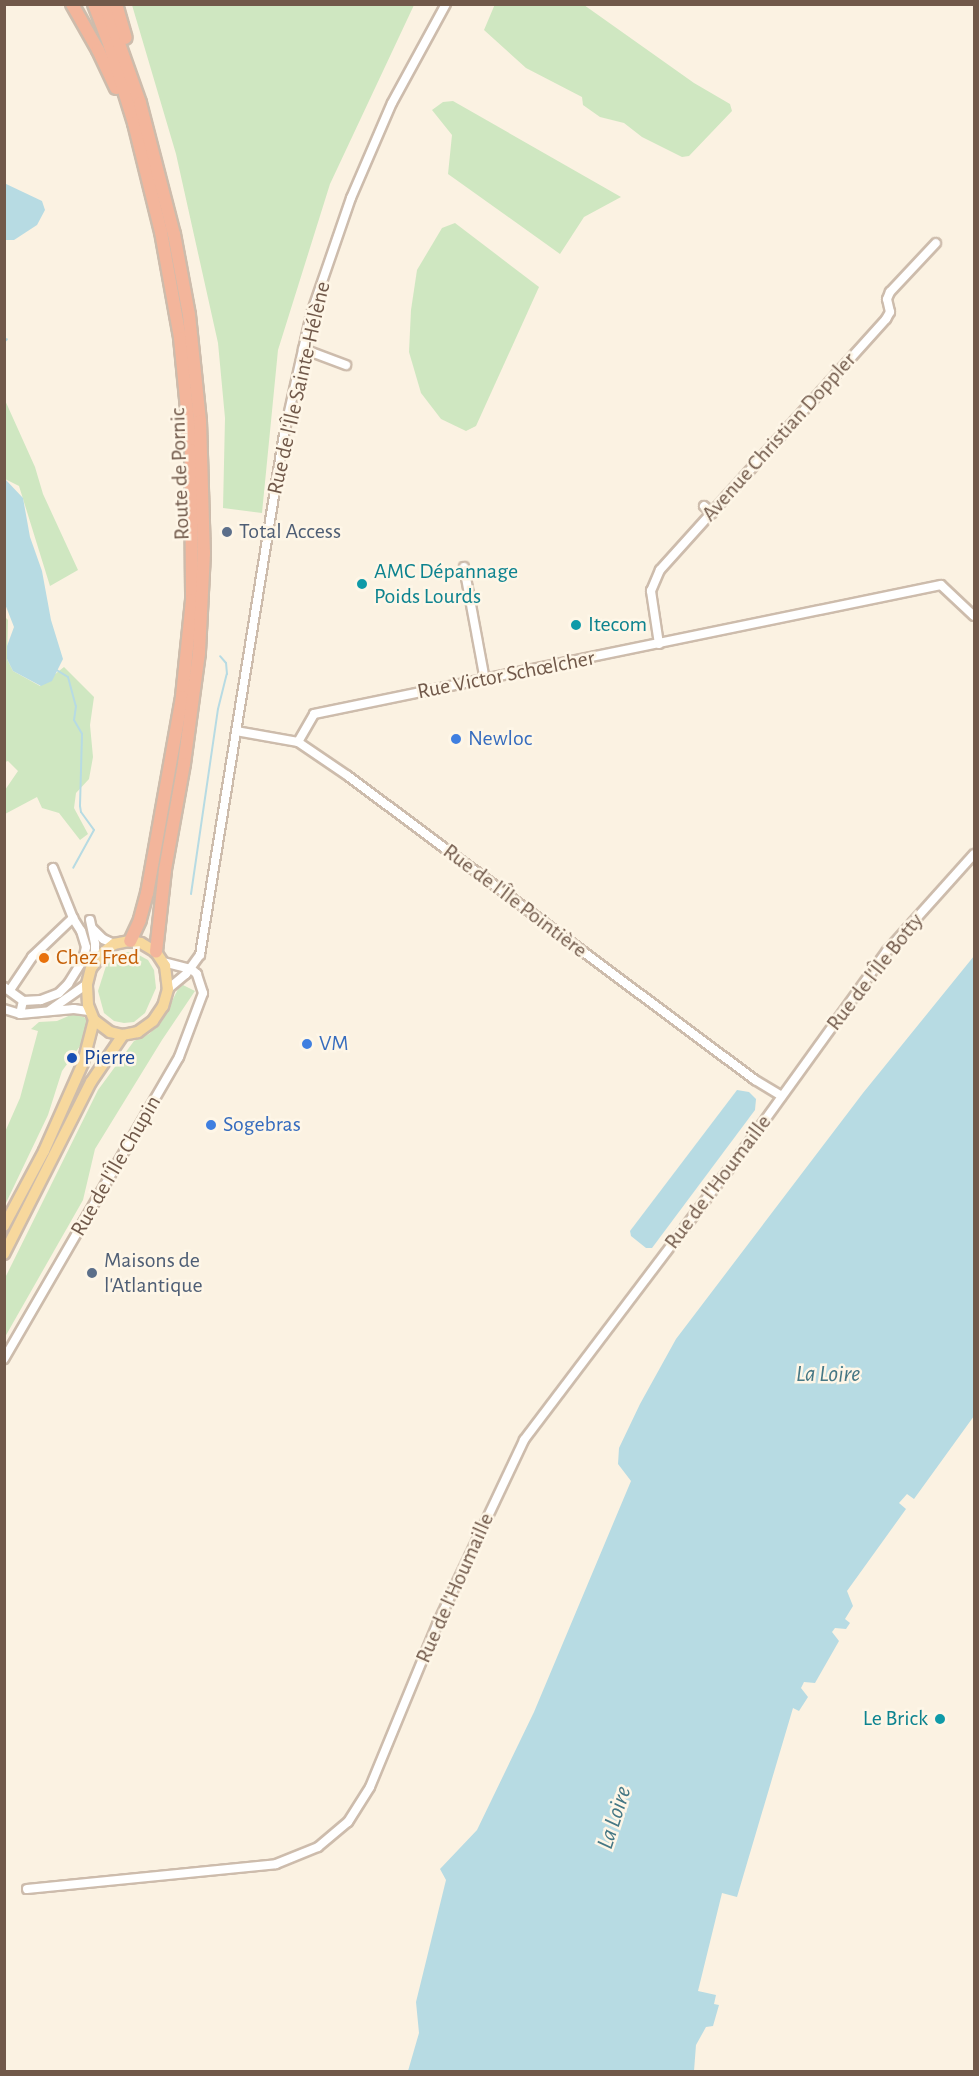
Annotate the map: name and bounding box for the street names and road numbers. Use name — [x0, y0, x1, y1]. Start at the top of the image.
street label: Rue de l'Île Sainte-Hélène — [262, 279, 336, 497]
street label: Avenue Christian Doppler — [696, 347, 862, 527]
street label: Route de Pornic — [164, 407, 196, 541]
street label: Rue Victor Schœlcher — [415, 645, 597, 705]
street label: Rue de l'Île Pointière — [438, 838, 592, 964]
street label: Rue de l'Île Botty — [821, 908, 929, 1036]
street label: Rue de l'Île Chupin — [65, 1091, 167, 1241]
street label: Rue de l'Houmaille — [659, 1110, 777, 1254]
street label: Rue de l'Houmaille — [410, 1509, 500, 1667]

